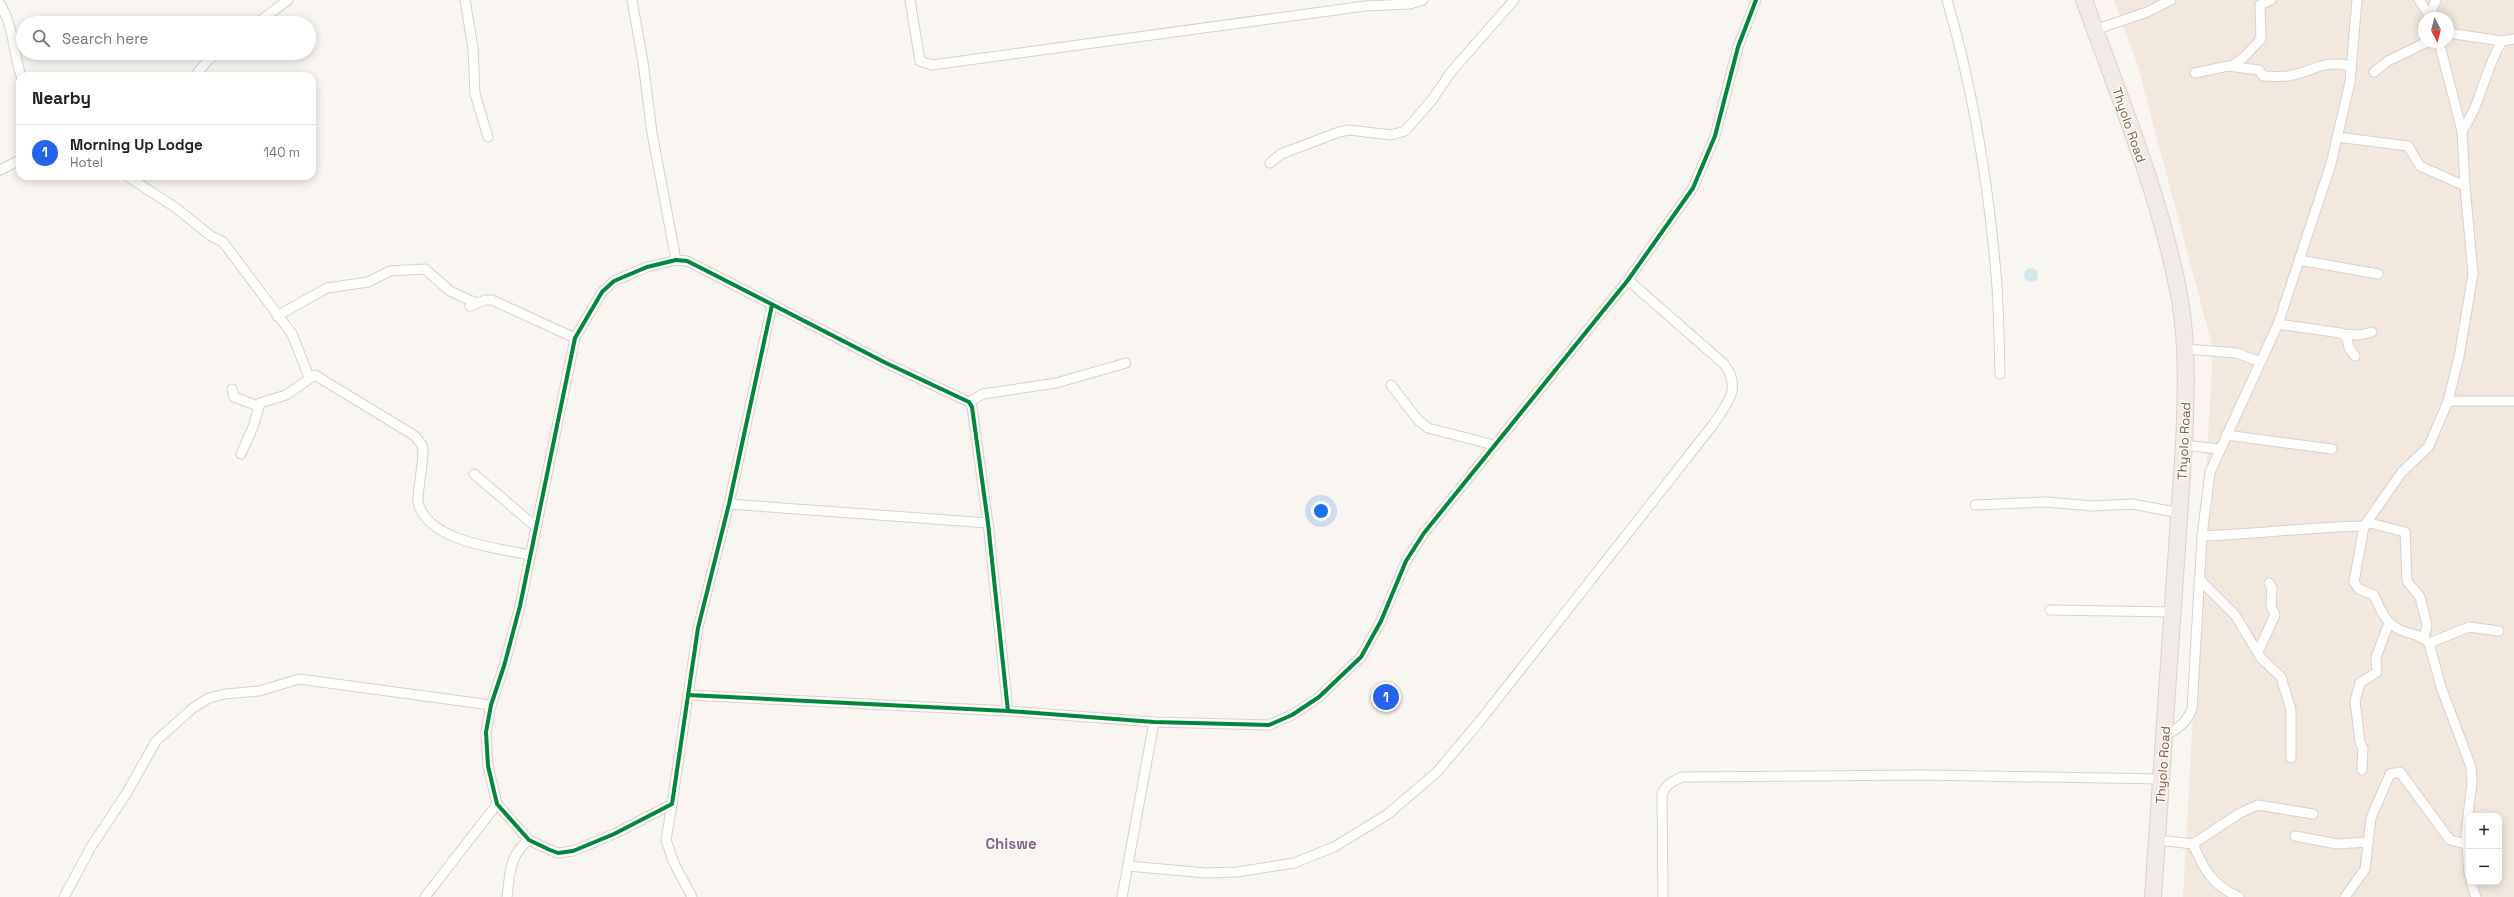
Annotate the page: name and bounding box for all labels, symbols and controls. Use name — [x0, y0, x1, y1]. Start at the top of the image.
north arrow — [2418, 12, 2454, 48]
search box — [16, 16, 316, 60]
icon: search — [30, 27, 52, 49]
text: Search here — [62, 29, 148, 48]
street label: Thyolo Road — [2108, 85, 2150, 165]
text: Nearby — [32, 87, 91, 109]
text: Morning Up Lodge — [70, 135, 203, 154]
text: 1 — [42, 144, 48, 161]
text: 140 m — [264, 144, 300, 161]
text: Hotel — [70, 154, 103, 171]
street label: Thyolo Road — [2173, 402, 2195, 480]
your location — [1311, 501, 1331, 521]
pin: 1 — [1373, 682, 1399, 712]
street label: Thyolo Road — [2152, 726, 2174, 804]
map controls — [2466, 813, 2502, 885]
button: + — [2466, 813, 2502, 849]
district label: Chiswe — [985, 834, 1037, 853]
button: − — [2466, 849, 2502, 885]

